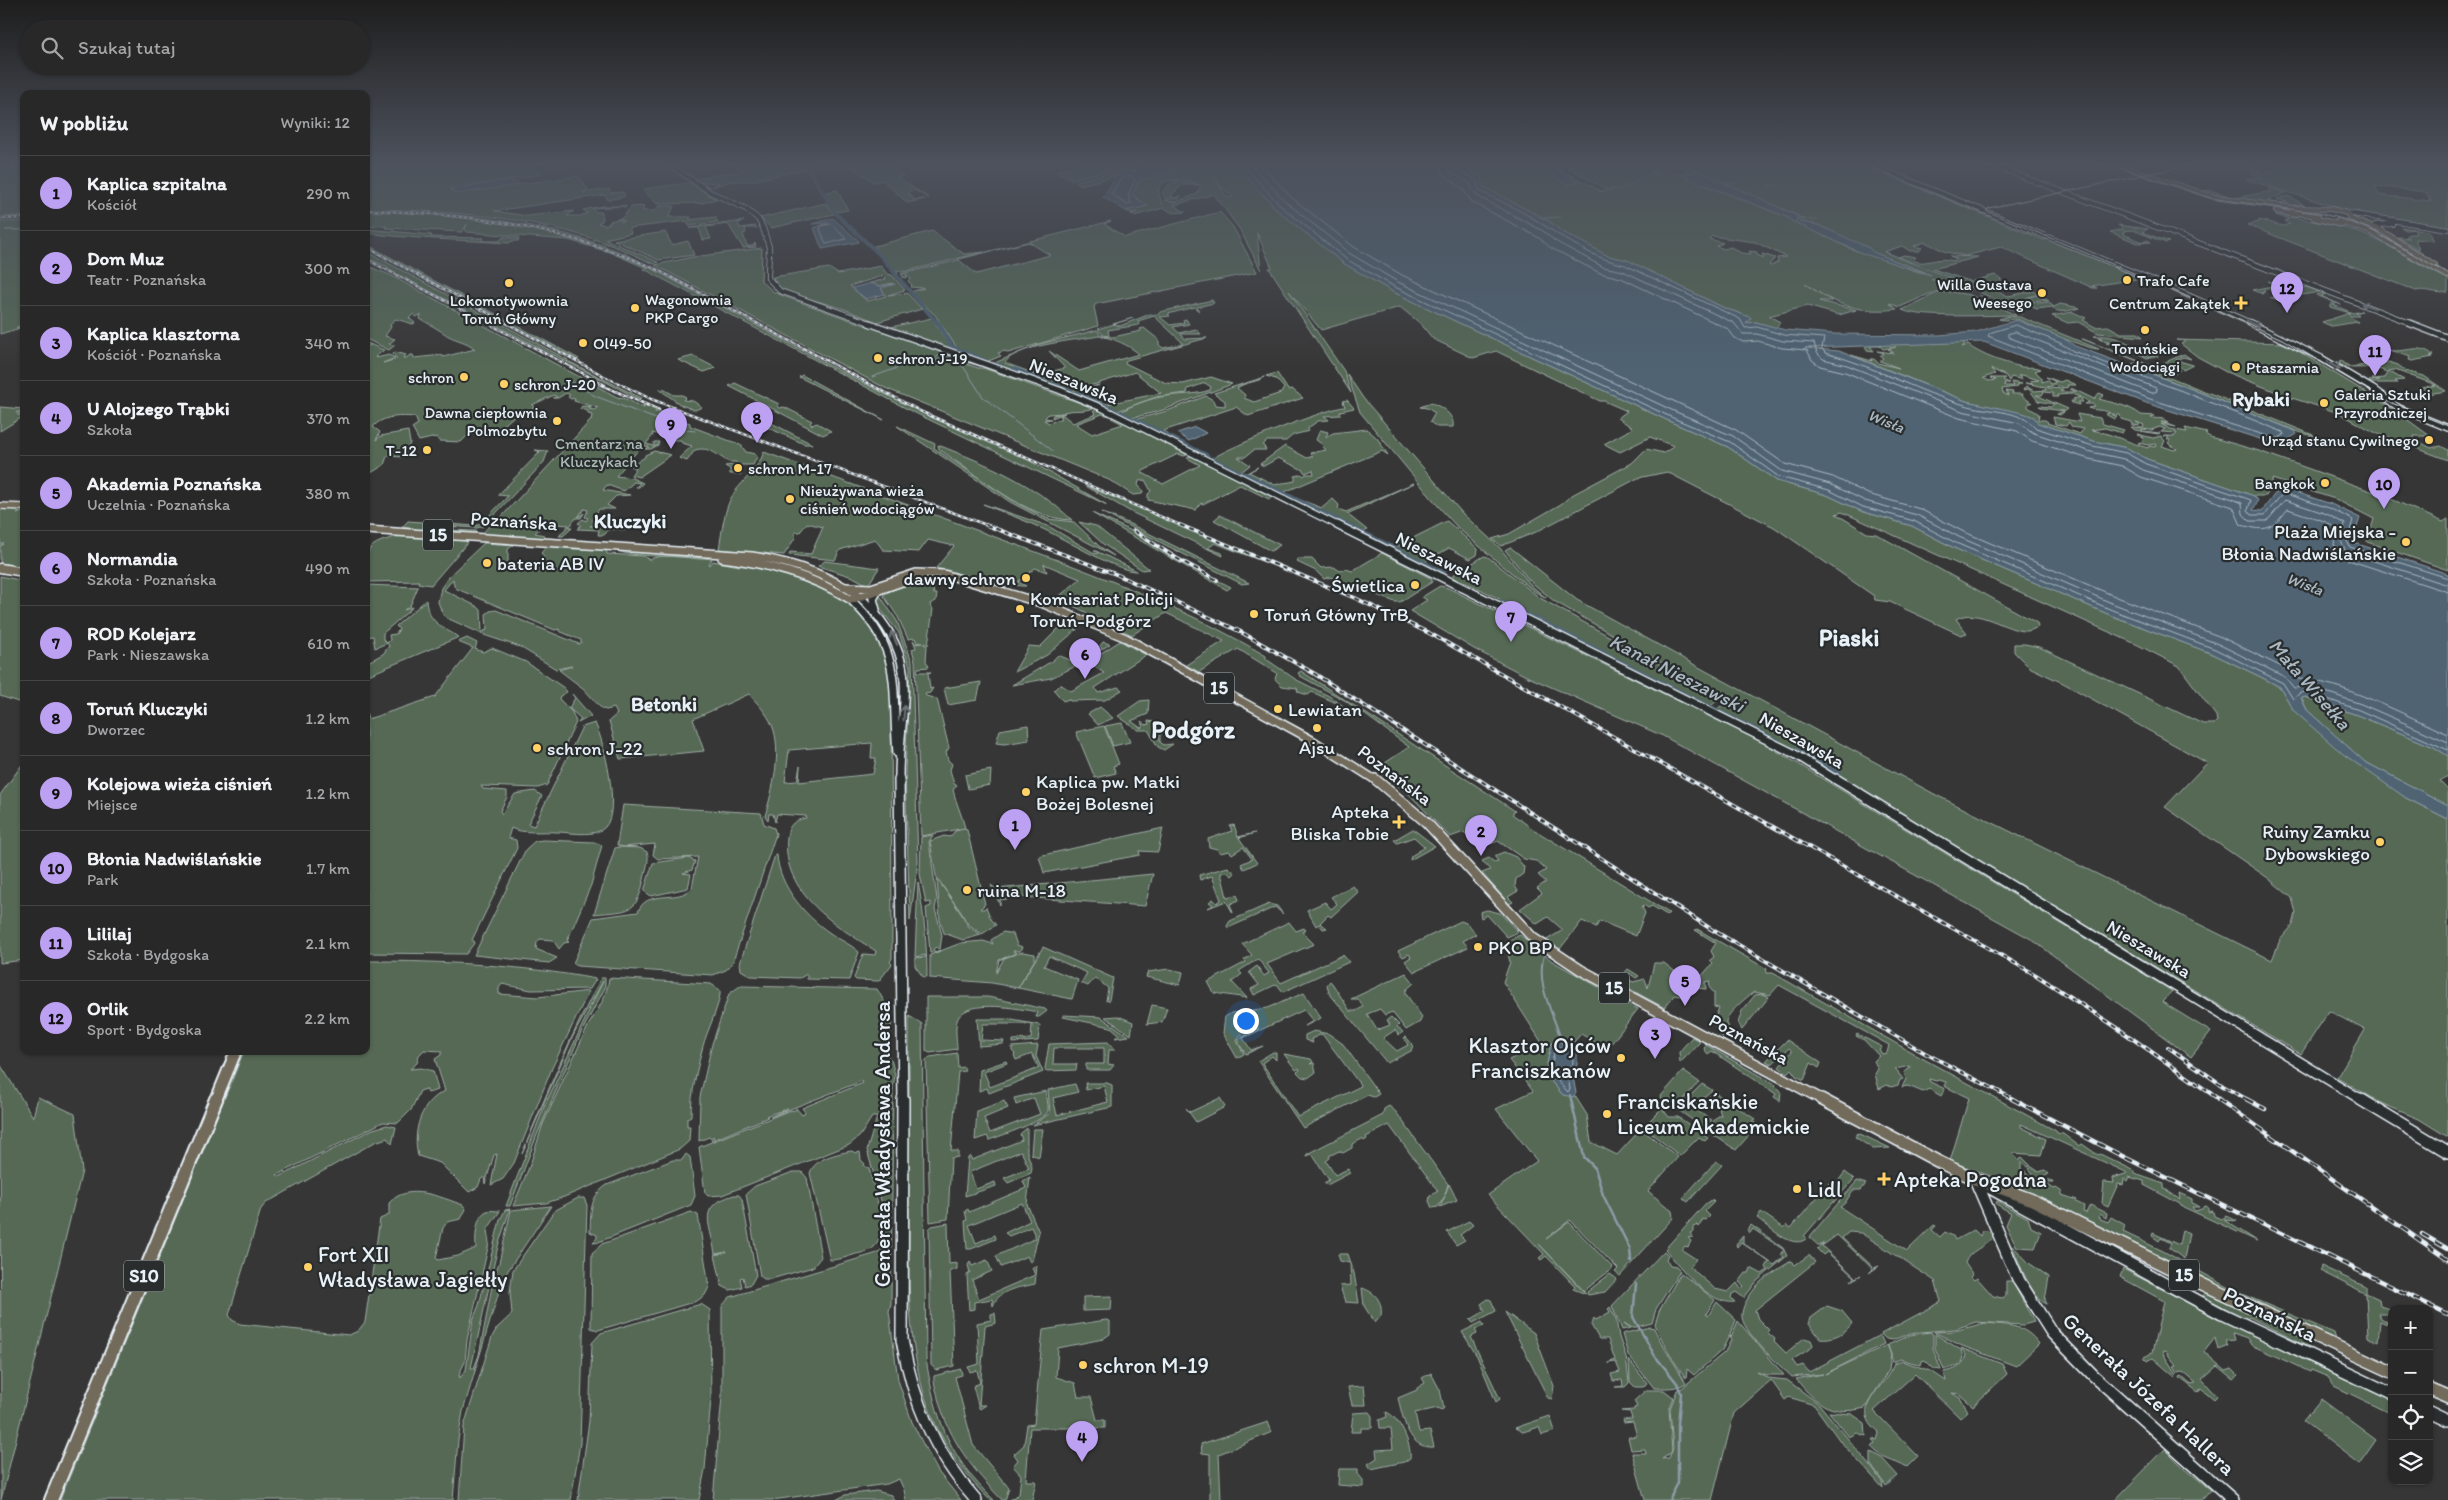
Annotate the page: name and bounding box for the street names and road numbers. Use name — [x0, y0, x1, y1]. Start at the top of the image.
street label: Nieszawska — [1026, 353, 1122, 409]
street label: Poznańska — [470, 506, 558, 536]
road number: 15 — [423, 520, 453, 550]
street label: Nieszawska — [1392, 526, 1486, 590]
road number: 15 — [1204, 672, 1234, 704]
street label: Nieszawska — [1755, 706, 1849, 774]
street label: Poznańska — [1353, 740, 1437, 810]
street label: Nieszawska — [2103, 915, 2196, 983]
road number: 15 — [1599, 972, 1629, 1004]
street label: Generała Władysława Andersa — [869, 1000, 896, 1287]
street label: Poznańska — [1705, 1008, 1793, 1070]
road number: S10 — [124, 1260, 164, 1292]
road number: 15 — [2169, 1260, 2199, 1290]
street label: Poznańska — [2219, 1280, 2322, 1348]
street label: Generała Józefa Hallera — [2057, 1307, 2242, 1482]

